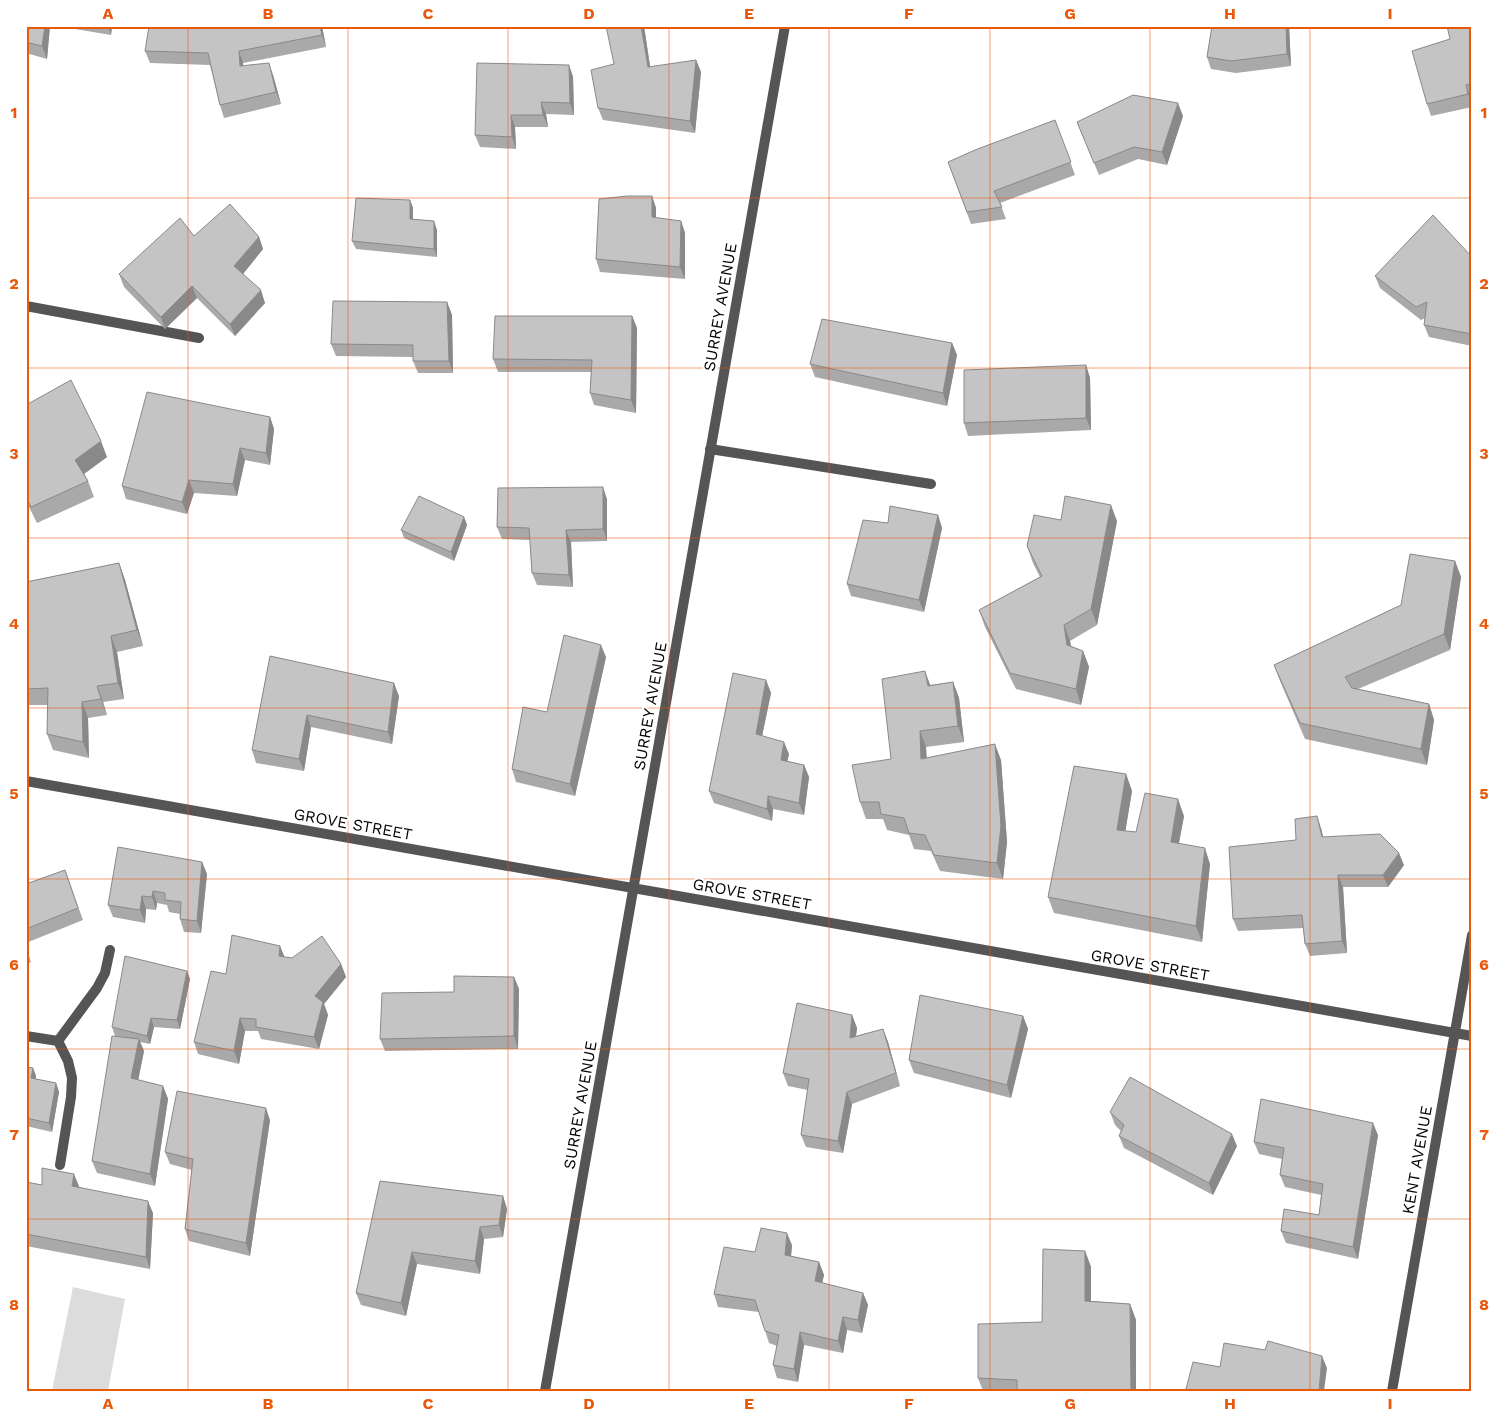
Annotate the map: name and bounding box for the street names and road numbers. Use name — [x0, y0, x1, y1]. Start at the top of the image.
street label: SURREY AVENUE — [699, 241, 741, 373]
street label: SURREY AVENUE — [629, 640, 671, 772]
street label: GROVE STREET — [292, 804, 414, 844]
street label: GROVE STREET — [691, 874, 813, 914]
street label: GROVE STREET — [1089, 945, 1211, 985]
street label: SURREY AVENUE — [559, 1039, 601, 1171]
street label: KENT AVENUE — [1398, 1104, 1436, 1216]

